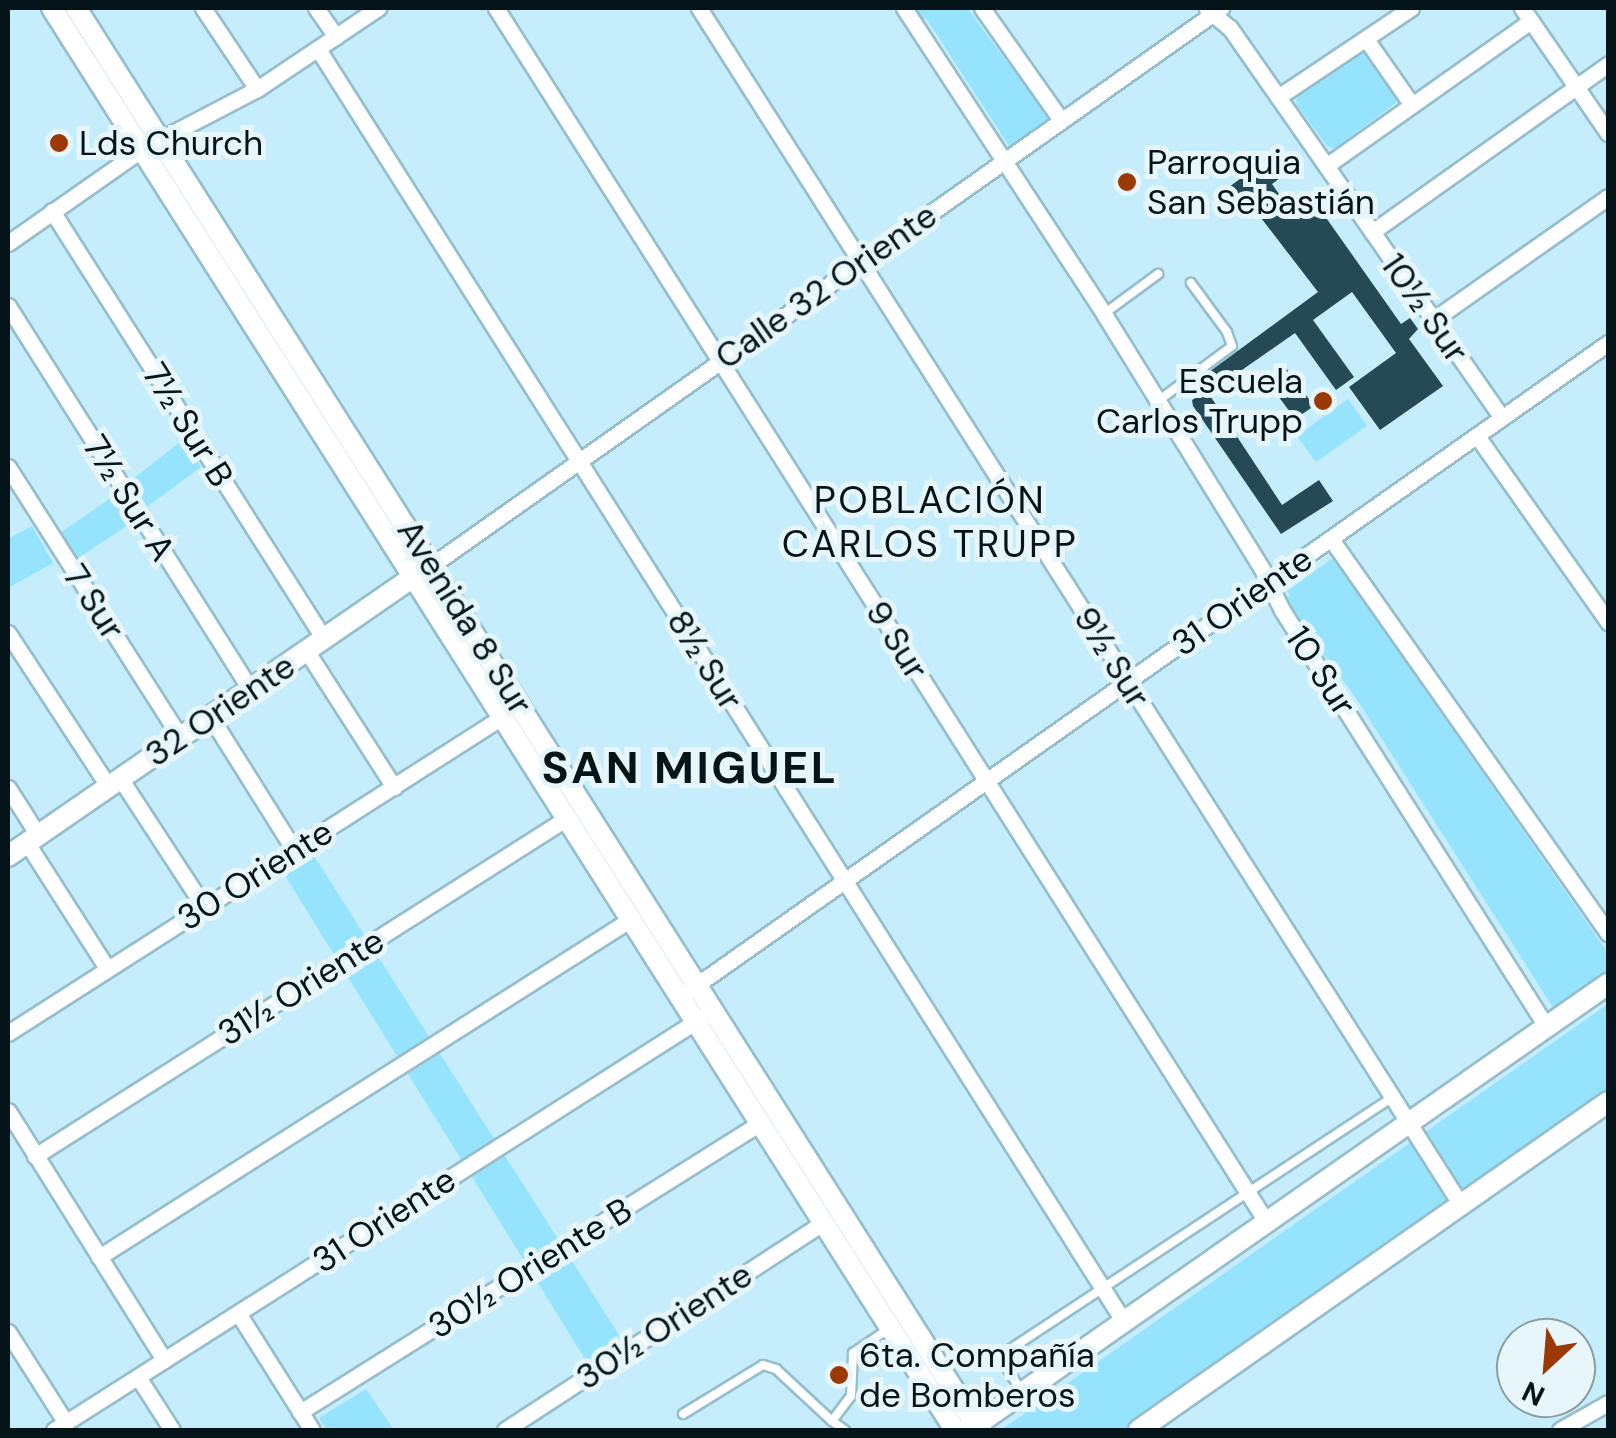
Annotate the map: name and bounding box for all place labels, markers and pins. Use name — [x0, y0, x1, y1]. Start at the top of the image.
place label: Lds Church — [79, 122, 263, 164]
marker: Lds Church — [48, 132, 70, 154]
place label: Parroquia San Sebastián — [1147, 141, 1375, 223]
marker: Parroquia San Sebastián — [1116, 171, 1138, 193]
place label: Escuela Carlos Trupp — [1096, 360, 1303, 442]
marker: Escuela Carlos Trupp — [1312, 390, 1334, 412]
place label: 6ta. Compañía de Bomberos — [859, 1334, 1095, 1416]
marker: 6ta. Compañía de Bomberos — [828, 1364, 850, 1386]

